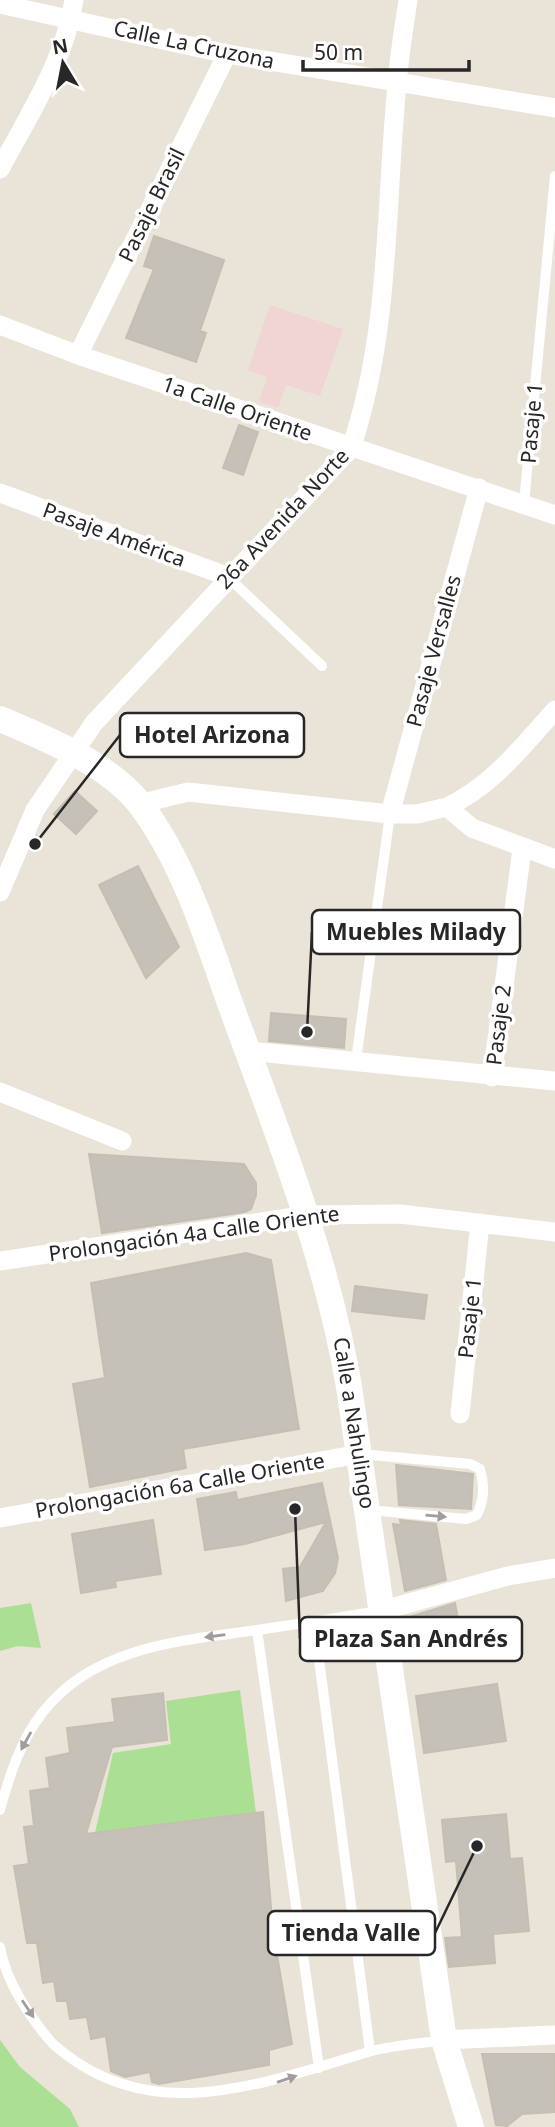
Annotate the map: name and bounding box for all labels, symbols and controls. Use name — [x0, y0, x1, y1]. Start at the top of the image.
street label: Calle La Cruzona — [111, 13, 277, 75]
north arrow — [28, 28, 98, 98]
scale bar — [303, 28, 469, 72]
text: N — [50, 32, 70, 60]
text: 50 m — [314, 38, 363, 66]
street label: Pasaje Brasil — [111, 143, 191, 266]
street label: 1a Calle Oriente — [158, 369, 316, 447]
street label: Pasaje 1 — [514, 381, 548, 465]
street label: 26a Avenida Norte — [210, 442, 355, 595]
street label: Pasaje América — [39, 495, 190, 573]
street label: Pasaje Versalles — [399, 572, 467, 730]
callout: Hotel Arizona — [120, 713, 304, 757]
text: Hotel Arizona — [134, 718, 290, 750]
callout: Muebles Milady — [312, 910, 520, 954]
text: Muebles Milady — [326, 915, 507, 947]
street label: Pasaje 2 — [479, 983, 517, 1067]
street label: Prolongación 4a Calle Oriente — [47, 1199, 341, 1267]
street label: Pasaje 1 — [451, 1276, 487, 1360]
street label: Calle a Nahulingo — [328, 1335, 382, 1511]
street label: Prolongación 6a Calle Oriente — [33, 1446, 327, 1524]
one-way arrow — [426, 1511, 448, 1522]
callout: Plaza San Andrés — [300, 1617, 522, 1661]
text: Plaza San Andrés — [314, 1622, 508, 1654]
one-way arrow — [204, 1631, 226, 1642]
one-way arrow — [20, 1731, 32, 1751]
callout: Tienda Valle — [268, 1911, 435, 1955]
text: Tienda Valle — [282, 1916, 420, 1948]
one-way arrow — [21, 1999, 34, 2018]
one-way arrow — [277, 2073, 298, 2084]

